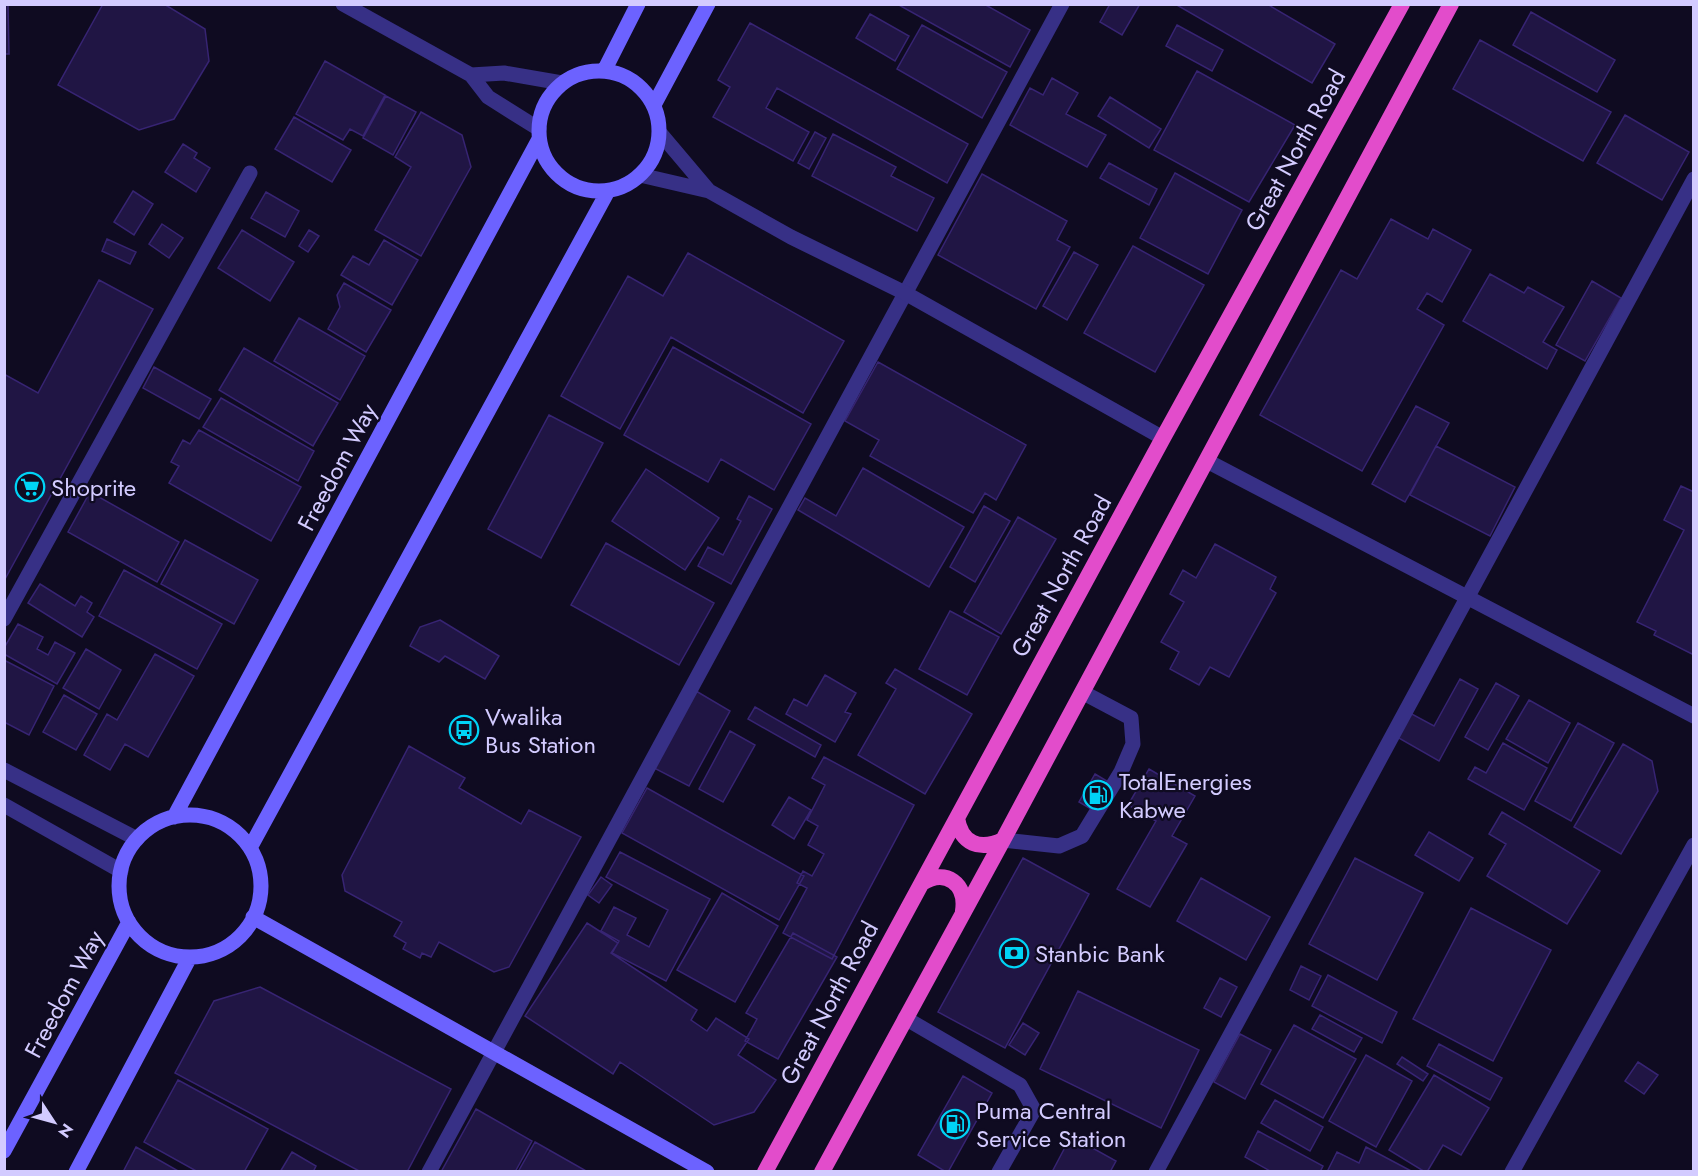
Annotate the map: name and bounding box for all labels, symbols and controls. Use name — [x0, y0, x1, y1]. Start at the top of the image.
street label: Great North Road — [1236, 63, 1354, 237]
street label: Freedom Way — [289, 397, 386, 537]
place label: Shoprite — [51, 470, 136, 505]
supermarket icon: Shoprite — [14, 471, 46, 503]
street label: Great North Road — [1002, 489, 1120, 663]
place label: Vwalika Bus Station — [485, 699, 596, 762]
bus stop icon: Vwalika Bus Station — [448, 714, 480, 746]
place label: TotalEnergies Kabwe — [1119, 764, 1252, 827]
fuel station icon: TotalEnergies Kabwe — [1082, 779, 1114, 811]
street label: Great North Road — [771, 915, 887, 1091]
street label: Freedom Way — [16, 924, 113, 1064]
place label: Stanbic Bank — [1035, 936, 1165, 971]
bank icon: Stanbic Bank — [998, 937, 1030, 969]
north arrow — [24, 1092, 84, 1152]
place label: Puma Central Service Station — [976, 1093, 1126, 1156]
fuel station icon: Puma Central Service Station — [939, 1108, 971, 1140]
text: N — [53, 1119, 79, 1142]

